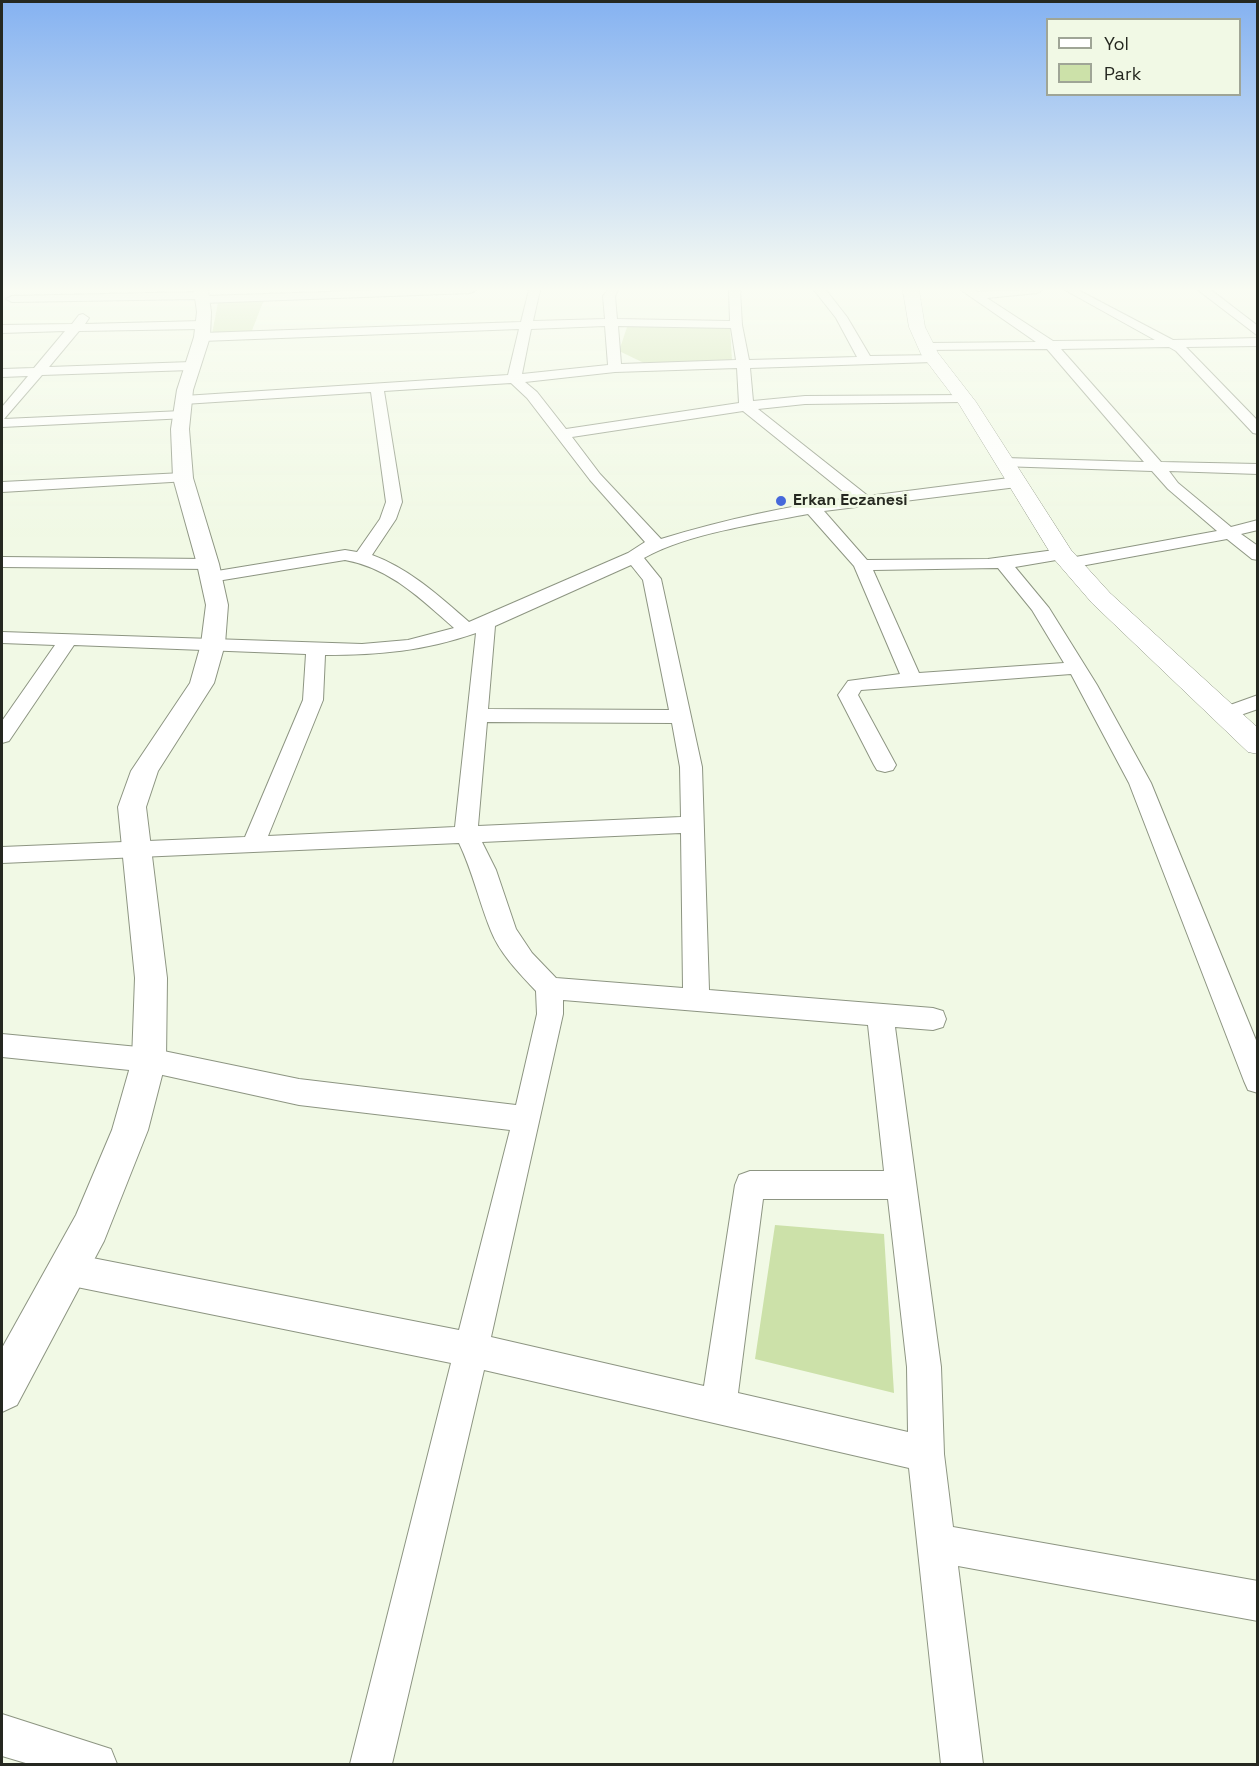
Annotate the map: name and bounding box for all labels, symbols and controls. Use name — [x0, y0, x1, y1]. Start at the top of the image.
legend — [1046, 18, 1241, 96]
text: Yol — [1104, 32, 1129, 55]
text: Park — [1104, 62, 1141, 85]
place label: Erkan Eczanesi — [793, 491, 908, 511]
marker: Erkan Eczanesi — [774, 494, 788, 508]

